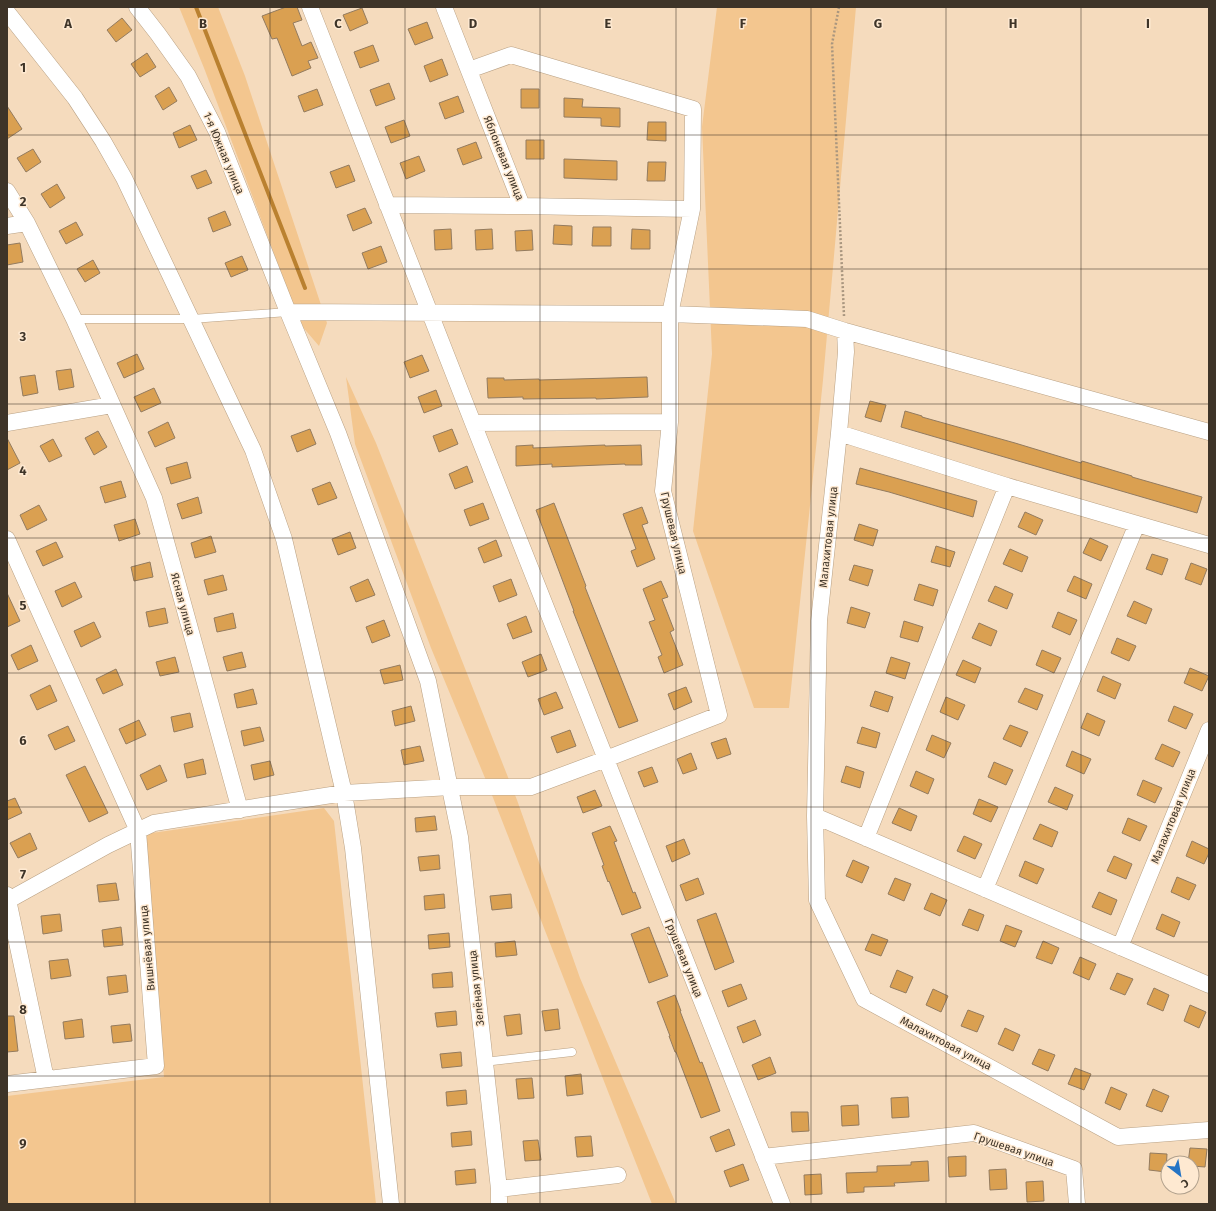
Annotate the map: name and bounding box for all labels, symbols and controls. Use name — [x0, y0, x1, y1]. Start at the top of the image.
text: A — [63, 16, 72, 31]
text: B — [199, 16, 207, 31]
text: C — [334, 16, 342, 31]
text: D — [469, 16, 478, 31]
text: E — [605, 16, 612, 31]
text: F — [740, 16, 747, 31]
text: G — [874, 16, 882, 31]
text: H — [1009, 16, 1017, 31]
text: I — [1146, 16, 1150, 31]
text: 1 — [20, 60, 26, 75]
street label: 1-я Южная улица — [200, 110, 247, 196]
street label: Яблоневая улица — [481, 114, 526, 202]
text: 2 — [20, 194, 27, 209]
text: 3 — [19, 329, 27, 344]
text: 4 — [19, 463, 27, 478]
street label: Малахитовая улица — [817, 486, 840, 588]
street label: Грушевая улица — [658, 491, 689, 575]
street label: Ясная улица — [168, 572, 197, 637]
text: 5 — [20, 598, 27, 613]
text: 6 — [19, 733, 27, 748]
street label: Малахитовая улица — [1148, 767, 1199, 866]
text: 7 — [20, 867, 26, 882]
street label: Вишнёвая улица — [137, 904, 158, 991]
street label: Грушевая улица — [662, 917, 705, 1000]
street label: Зелёная улица — [466, 949, 487, 1026]
text: 8 — [19, 1002, 27, 1017]
street label: Малахитовая улица — [898, 1014, 994, 1073]
street label: Грушевая улица — [972, 1130, 1056, 1169]
text: 9 — [19, 1136, 27, 1151]
north arrow — [1160, 1155, 1200, 1195]
text: С — [1178, 1176, 1191, 1191]

